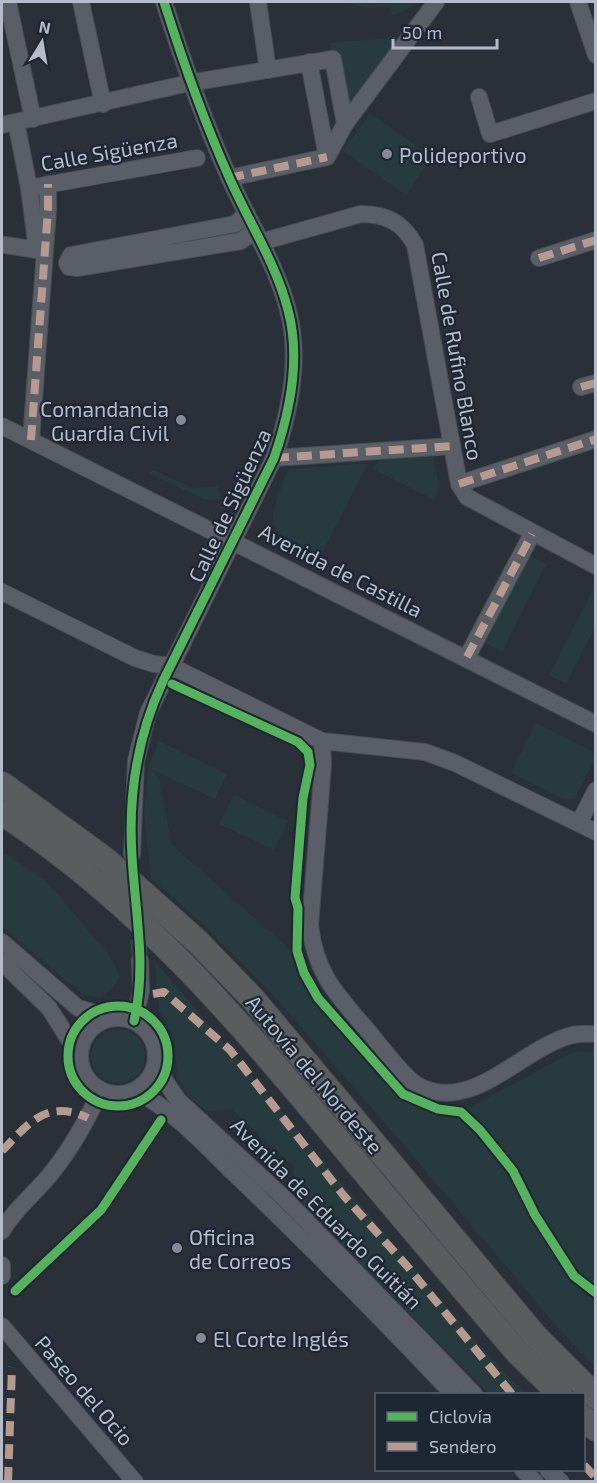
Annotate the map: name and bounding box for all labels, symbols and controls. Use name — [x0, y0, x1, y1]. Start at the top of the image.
north arrow — [12, 12, 72, 72]
scale bar — [393, 12, 496, 50]
text: N — [37, 16, 52, 37]
text: 50 m — [402, 21, 442, 43]
street label: Calle Sigüenza — [39, 127, 179, 175]
place label: Polideportivo — [399, 142, 527, 167]
marker: Polideportivo — [380, 147, 394, 161]
street label: Calle de Rufino Blanco — [427, 250, 489, 462]
place label: Comandancia Guardia Civil — [40, 396, 170, 445]
marker: Comandancia Guardia Civil — [174, 413, 188, 427]
street label: Calle de Sigüenza — [183, 424, 275, 586]
street label: Avenida de Castilla — [255, 518, 427, 622]
street label: Autovía del Nordeste — [241, 990, 389, 1158]
street label: Avenida de Eduardo Guitián — [226, 1112, 428, 1314]
place label: Oficina de Correos — [189, 1224, 291, 1273]
marker: Oficina de Correos — [170, 1241, 184, 1255]
place label: El Corte Inglés — [213, 1326, 349, 1351]
street label: Paseo del Ocio — [30, 1330, 140, 1450]
marker: El Corte Inglés — [194, 1331, 208, 1345]
legend — [375, 1393, 585, 1471]
text: Ciclovía — [429, 1405, 492, 1427]
text: Sendero — [429, 1435, 496, 1457]

